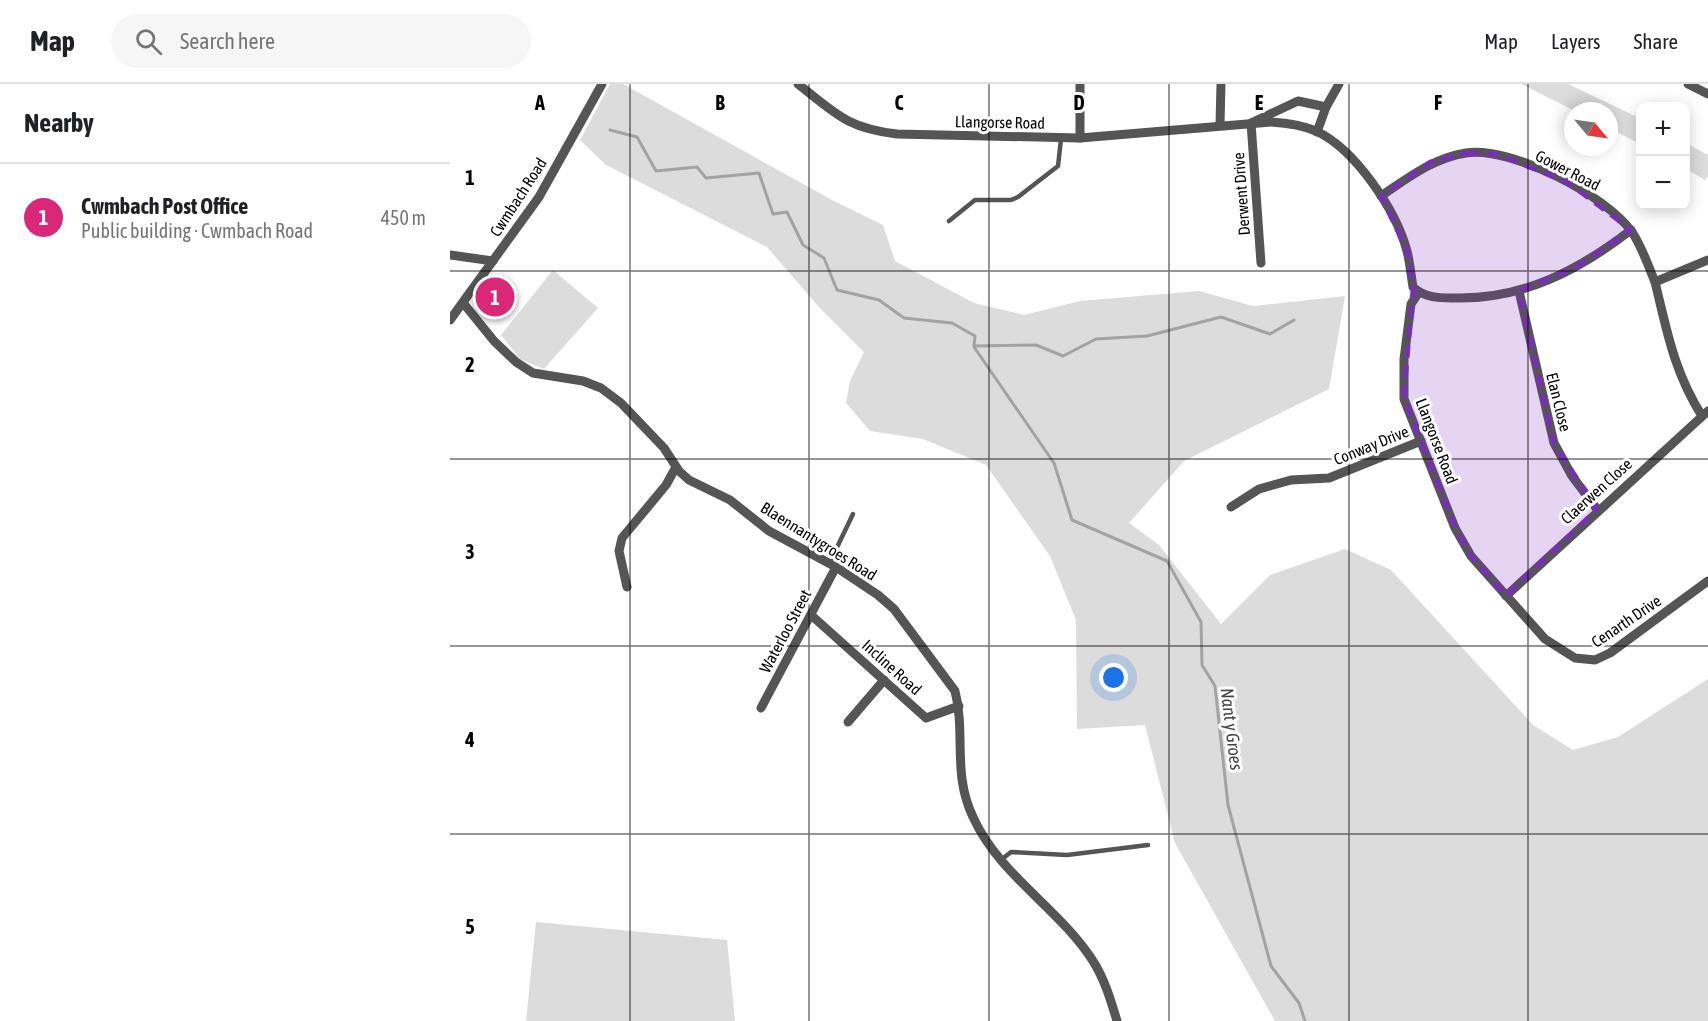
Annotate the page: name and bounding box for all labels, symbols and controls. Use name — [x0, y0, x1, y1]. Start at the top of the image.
search box — [111, 14, 531, 68]
text: Map — [30, 25, 75, 57]
icon: search — [132, 25, 165, 58]
text: Search here — [180, 28, 275, 54]
text: Map — [1484, 29, 1518, 53]
text: Layers — [1551, 29, 1601, 53]
text: Share — [1634, 29, 1678, 53]
text: A — [534, 91, 545, 114]
text: B — [715, 91, 725, 114]
text: C — [895, 91, 904, 114]
text: D — [1073, 91, 1085, 114]
text: E — [1255, 91, 1264, 114]
text: F — [1434, 91, 1442, 114]
north arrow — [1564, 102, 1618, 156]
map controls — [1636, 102, 1690, 210]
button: + — [1636, 102, 1690, 156]
text: Nearby — [24, 108, 94, 138]
street label: Llangorse Road — [955, 112, 1045, 133]
street label: Gower Road — [1533, 146, 1603, 194]
street label: Derwent Drive — [1229, 152, 1253, 236]
street label: Cwmbach Road — [486, 154, 550, 240]
button: − — [1636, 156, 1690, 210]
text: 1 — [465, 166, 475, 189]
text: Cwmbach Post Office — [81, 193, 248, 219]
text: 1 — [39, 206, 48, 229]
text: 450 m — [381, 206, 426, 229]
text: Public building · Cwmbach Road — [81, 219, 313, 242]
pin: 1 — [476, 274, 514, 320]
text: 2 — [465, 353, 475, 376]
street label: Elan Close — [1543, 371, 1575, 433]
street label: Llangorse Road — [1412, 396, 1462, 487]
street label: Conway Drive — [1331, 422, 1411, 469]
street label: Claerwen Close — [1557, 454, 1635, 528]
street label: Blaennantygroes Road — [757, 498, 880, 585]
text: 3 — [465, 540, 475, 563]
street label: Waterloo Street — [756, 586, 815, 676]
street label: Cenarth Drive — [1588, 591, 1664, 651]
street label: Incline Road — [859, 636, 925, 698]
your location — [1099, 663, 1128, 692]
water label: Nant y Groes — [1217, 687, 1247, 771]
text: 4 — [464, 728, 475, 751]
text: 5 — [465, 915, 475, 938]

